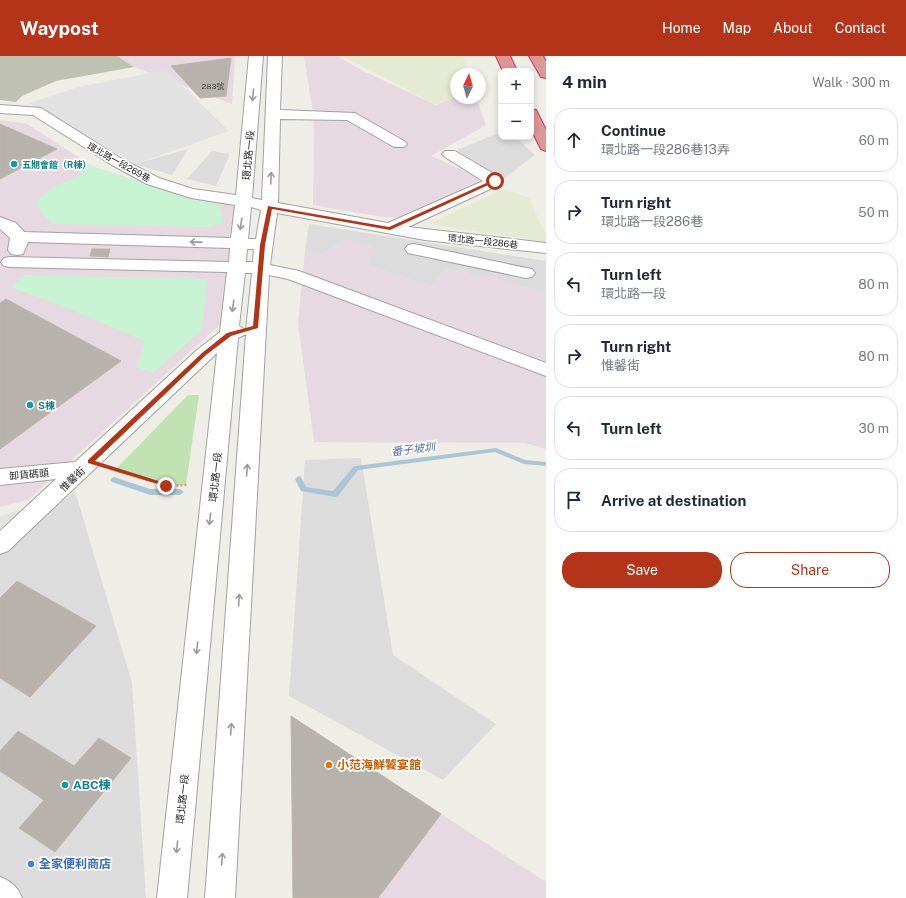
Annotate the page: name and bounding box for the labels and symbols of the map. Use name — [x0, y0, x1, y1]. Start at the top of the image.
north arrow — [450, 68, 486, 104]
house number: 283號 — [202, 81, 224, 91]
one-way arrow — [249, 88, 256, 101]
street label: 環北路一段 — [240, 130, 256, 180]
street label: 環北路一段269巷 — [85, 140, 153, 184]
marker: 五期會館（R棟） — [9, 159, 19, 169]
place label: 五期會館（R棟） — [22, 159, 91, 170]
one-way arrow — [267, 172, 275, 185]
route start — [486, 172, 504, 190]
one-way arrow — [237, 217, 245, 230]
street label: 環北路一段286巷 — [447, 232, 519, 250]
one-way arrow — [190, 238, 203, 246]
one-way arrow — [229, 299, 237, 312]
place label: S棟 — [38, 399, 55, 411]
marker: S棟 — [25, 400, 35, 410]
water label: 番子坡圳 — [390, 440, 438, 458]
street label: 環北路一段 — [206, 452, 224, 502]
street label: 惟馨街 — [57, 464, 87, 494]
one-way arrow — [243, 464, 251, 477]
street label: 卸貨碼頭 — [9, 466, 50, 482]
route end — [157, 477, 175, 495]
one-way arrow — [207, 512, 214, 525]
one-way arrow — [235, 594, 242, 607]
one-way arrow — [194, 642, 201, 655]
one-way arrow — [227, 723, 234, 736]
place label: 小范海鮮饕宴館 — [337, 758, 421, 772]
marker: 小范海鮮饕宴館 — [324, 760, 334, 770]
street label: 環北路一段 — [173, 774, 191, 824]
place label: ABC棟 — [73, 778, 111, 792]
marker: ABC棟 — [60, 780, 70, 790]
one-way arrow — [173, 841, 181, 854]
one-way arrow — [219, 853, 226, 866]
place label: 全家便利商店 — [39, 857, 111, 871]
marker: 全家便利商店 — [26, 859, 36, 869]

